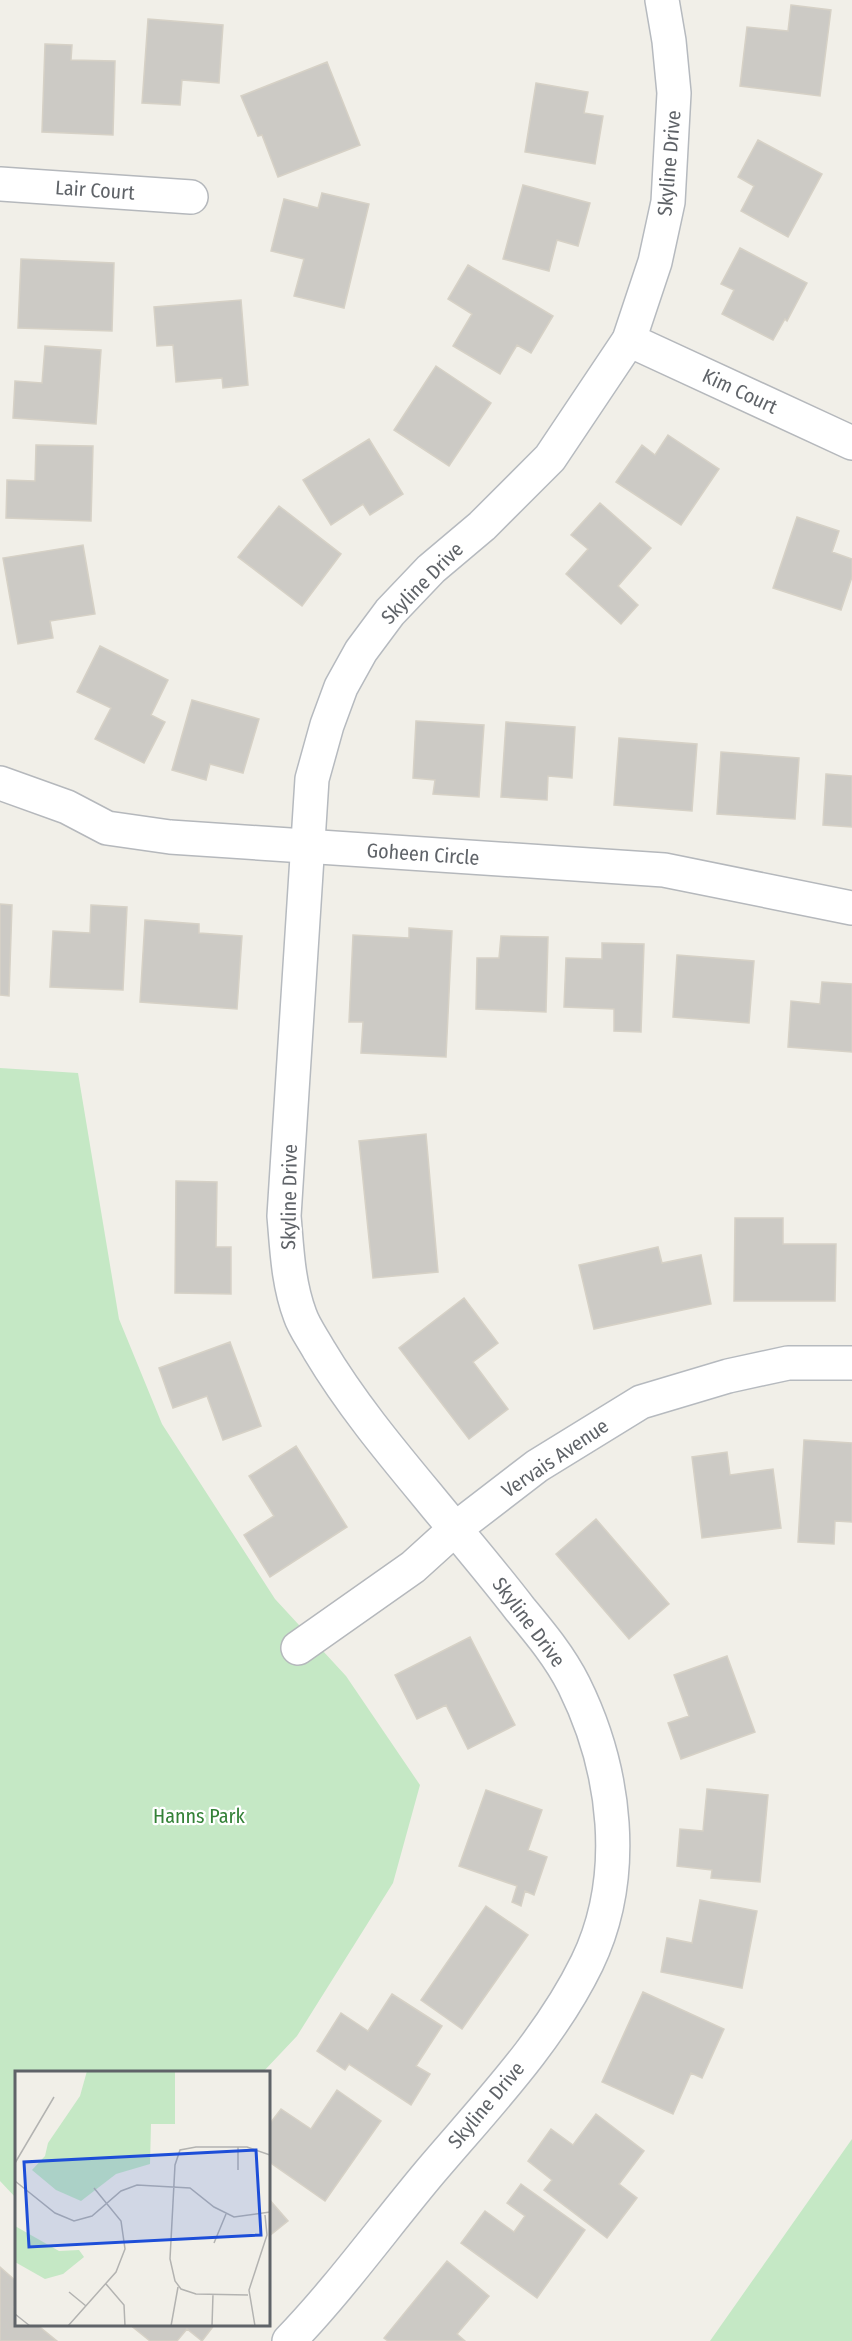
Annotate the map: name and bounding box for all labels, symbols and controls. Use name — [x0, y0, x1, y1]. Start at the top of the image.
street label: Skyline Drive — [652, 109, 686, 217]
street label: Lair Court — [55, 175, 136, 205]
street label: Kim Court — [699, 363, 782, 419]
street label: Skyline Drive — [376, 537, 468, 629]
street label: Goheen Circle — [366, 838, 480, 870]
street label: Skyline Drive — [276, 1144, 302, 1250]
street label: Vervais Avenue — [497, 1414, 613, 1502]
street label: Skyline Drive — [488, 1572, 570, 1672]
park label: Hanns Park — [153, 1804, 246, 1828]
street label: Skyline Drive — [443, 2057, 529, 2153]
inset map — [15, 2071, 270, 2326]

